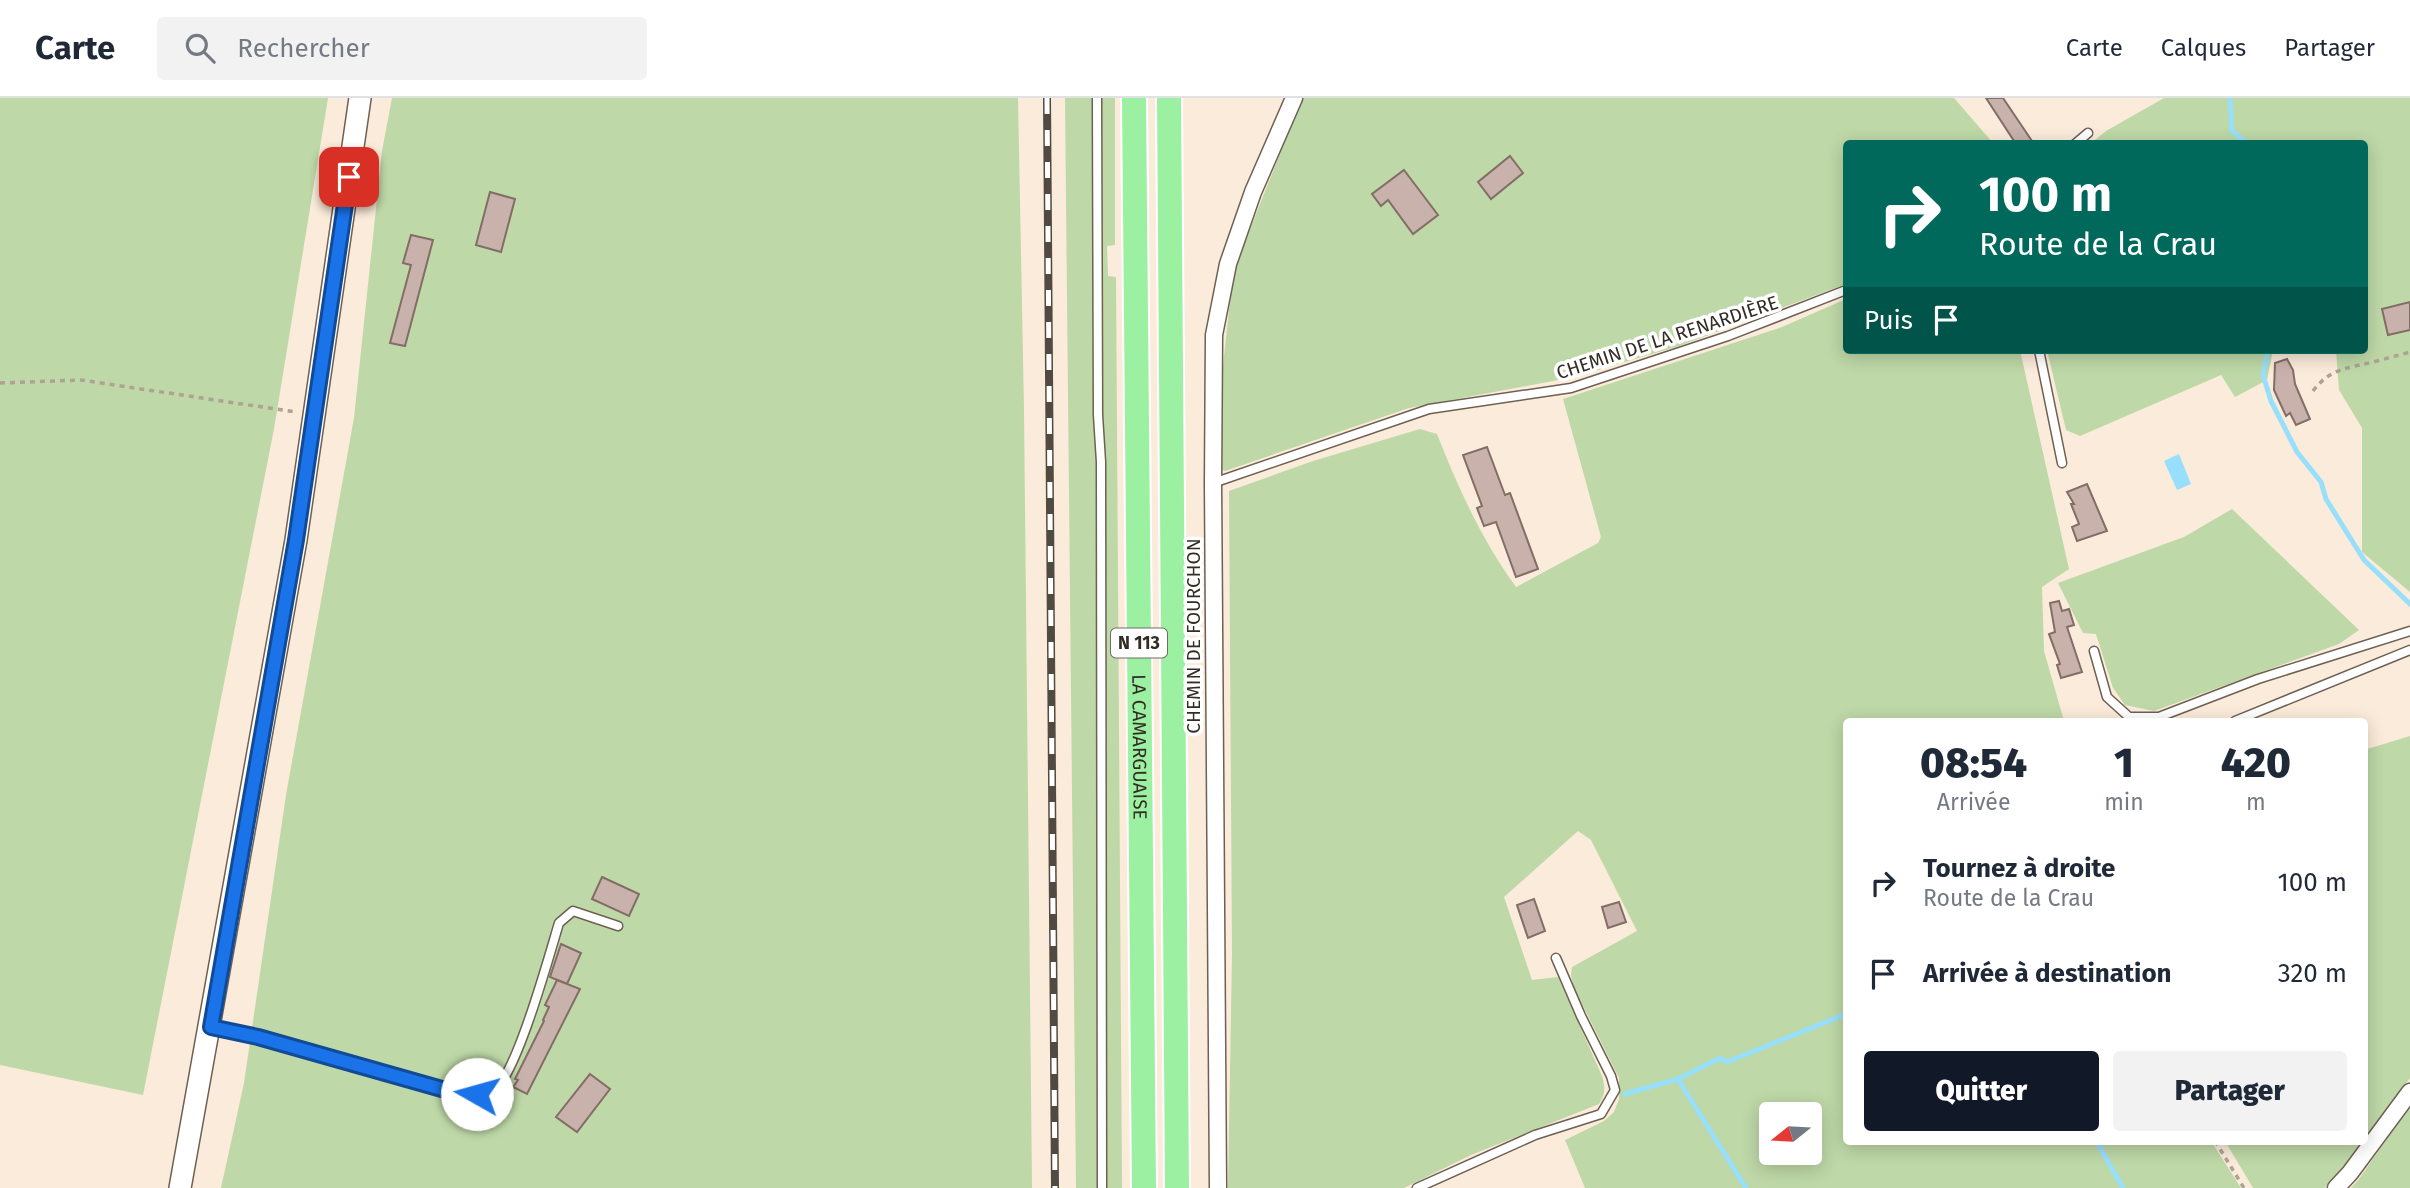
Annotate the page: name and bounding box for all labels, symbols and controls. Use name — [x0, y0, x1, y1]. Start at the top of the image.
search box — [157, 17, 647, 80]
text: Carte — [35, 28, 115, 68]
icon: search — [181, 29, 219, 67]
text: Rechercher — [237, 33, 370, 64]
text: Carte — [2066, 34, 2123, 62]
text: Calques — [2161, 34, 2246, 62]
text: Partager — [2284, 34, 2375, 62]
pin — [319, 147, 379, 207]
icon: arrive — [330, 158, 368, 196]
text: 100 m — [1979, 165, 2112, 224]
icon: right — [1864, 168, 1955, 259]
text: Route de la Crau — [1979, 225, 2217, 263]
street label: CHEMIN DE LA RENARDIÈRE — [1553, 291, 1781, 384]
icon: arrive — [1927, 301, 1965, 339]
text: Puis — [1864, 305, 1913, 336]
street label: CHEMIN DE FOURCHON — [1182, 538, 1205, 734]
road number: N 113 — [1111, 628, 1167, 658]
street label: LA CAMARGUAISE — [1127, 674, 1152, 820]
text: 08:54 — [1920, 738, 2027, 788]
text: 1 — [2114, 738, 2134, 788]
text: 420 — [2221, 738, 2291, 788]
text: Arrivée — [1937, 788, 2010, 816]
text: min — [2104, 788, 2144, 816]
text: m — [2246, 788, 2266, 816]
text: Tournez à droite — [1923, 853, 2115, 884]
icon: right — [1864, 864, 1902, 902]
text: 100 m — [2278, 867, 2347, 898]
text: Route de la Crau — [1923, 884, 2094, 912]
icon: arrive — [1864, 955, 1902, 993]
text: Arrivée à destination — [1923, 958, 2172, 989]
text: 320 m — [2278, 958, 2347, 989]
button: Quitter — [1864, 1051, 2099, 1131]
button: Partager — [2113, 1051, 2347, 1131]
position arrow — [440, 1057, 514, 1131]
north arrow — [1759, 1102, 1822, 1166]
map controls — [1759, 1102, 1822, 1165]

